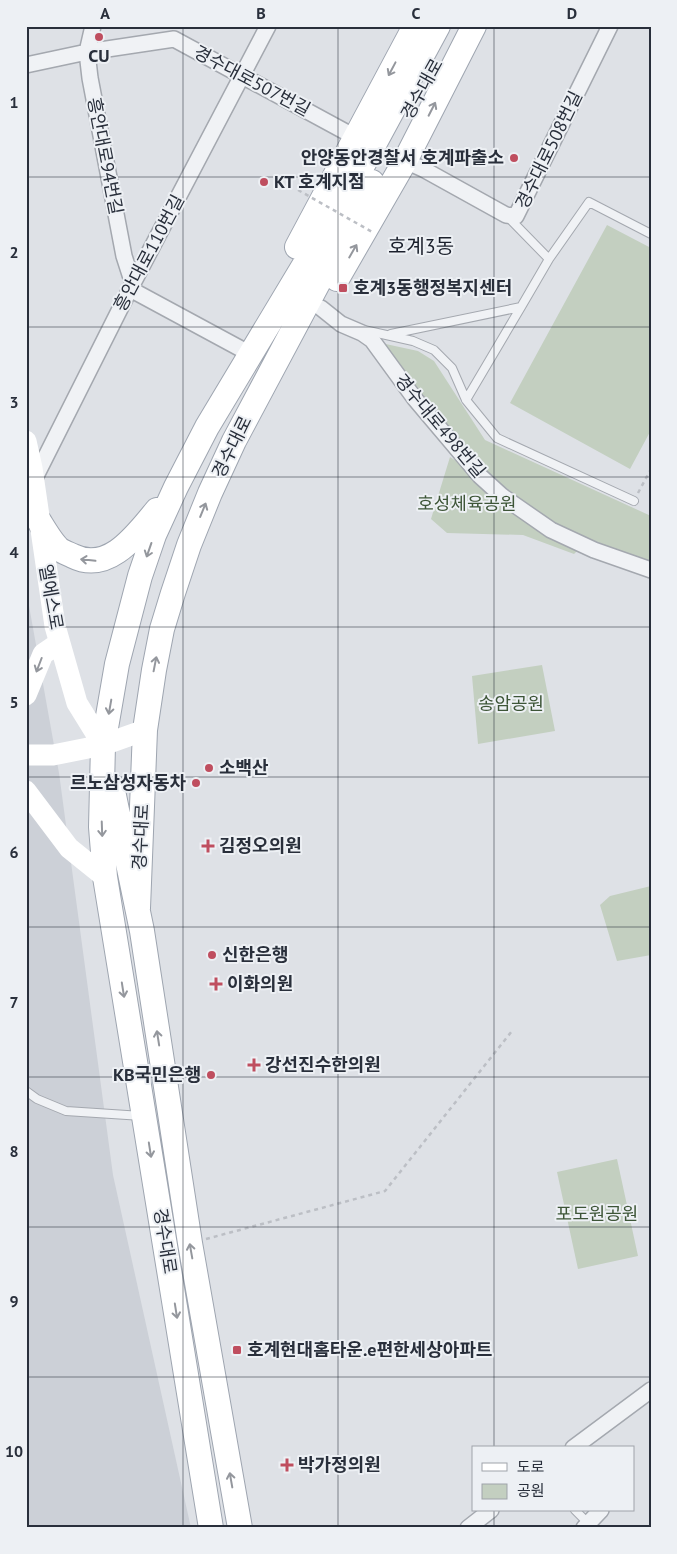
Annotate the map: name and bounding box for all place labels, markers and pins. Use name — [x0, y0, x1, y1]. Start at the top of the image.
marker: CU — [93, 31, 105, 43]
place label: CU — [88, 44, 110, 67]
place label: 안양동안경찰서 호계파출소 — [301, 146, 504, 169]
marker: 안양동안경찰서 호계파출소 — [508, 152, 520, 164]
place label: KT 호계지점 — [274, 170, 365, 193]
marker: KT 호계지점 — [258, 176, 270, 188]
place label: 호계3동행정복지센터 — [353, 276, 512, 299]
marker: 호계3동행정복지센터 — [337, 282, 349, 294]
place label: 소백산 — [219, 756, 269, 779]
marker: 소백산 — [203, 762, 215, 774]
place label: 르노삼성자동차 — [70, 771, 186, 794]
marker: 르노삼성자동차 — [190, 777, 202, 789]
place label: 김정오의원 — [219, 834, 302, 857]
marker: 김정오의원 — [201, 839, 215, 853]
place label: 신한은행 — [222, 943, 288, 966]
marker: 신한은행 — [206, 949, 218, 961]
place label: 이화의원 — [227, 972, 293, 995]
marker: 이화의원 — [209, 977, 223, 991]
place label: 강선진수한의원 — [265, 1053, 381, 1076]
marker: 강선진수한의원 — [247, 1058, 261, 1072]
place label: KB국민은행 — [113, 1063, 201, 1086]
marker: KB국민은행 — [205, 1069, 217, 1081]
place label: 호계현대홈타운.e편한세상아파트 — [247, 1338, 492, 1361]
marker: 호계현대홈타운.e편한세상아파트 — [231, 1344, 243, 1356]
place label: 박가정의원 — [298, 1453, 381, 1476]
marker: 박가정의원 — [280, 1458, 294, 1472]

